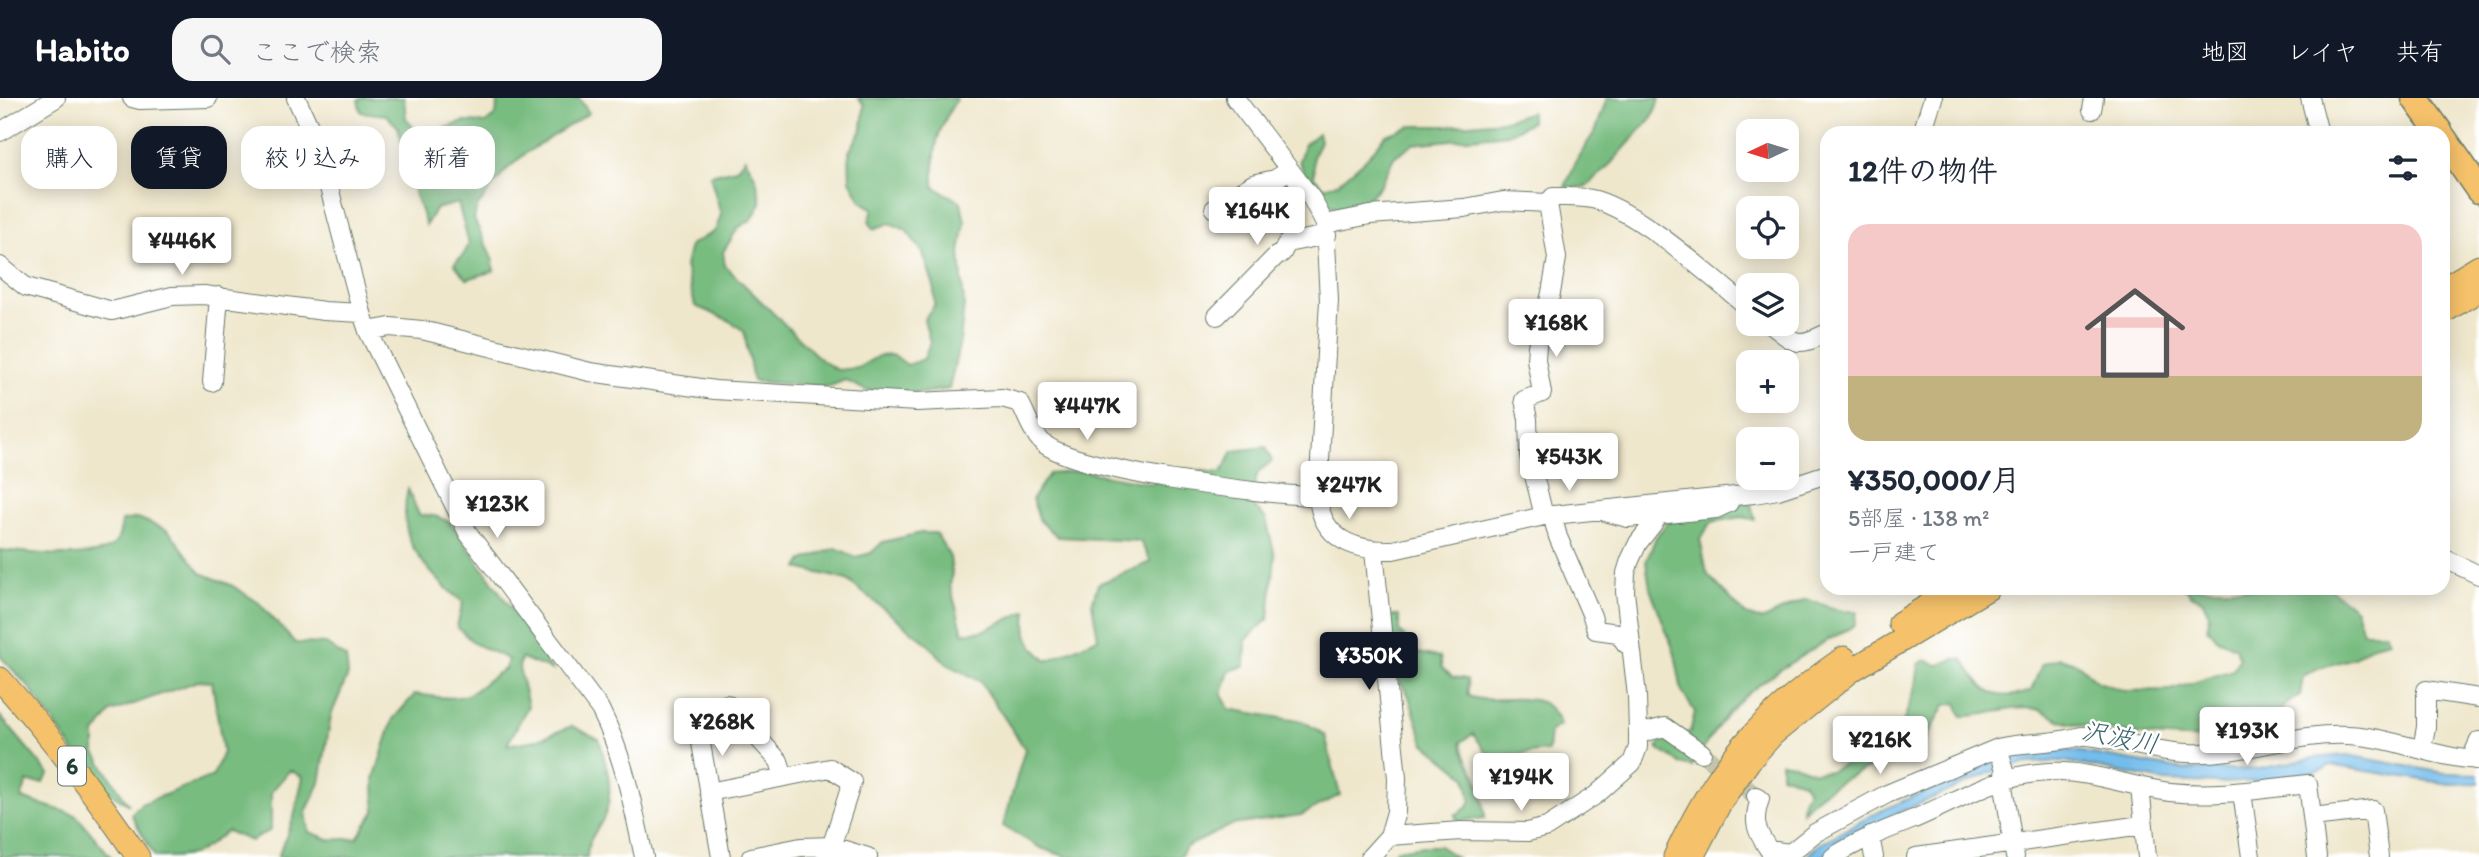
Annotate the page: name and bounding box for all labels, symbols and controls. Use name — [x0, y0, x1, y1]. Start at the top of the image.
search box — [172, 18, 662, 81]
text: Habito — [35, 30, 130, 69]
icon: search — [196, 30, 234, 68]
text: ここで検索 — [252, 36, 382, 68]
text: 地図 — [2201, 37, 2249, 66]
text: レイヤ — [2287, 37, 2358, 66]
text: 共有 — [2396, 37, 2444, 66]
north arrow — [1736, 119, 1799, 182]
map controls — [1736, 119, 1799, 490]
chip: 購入 — [21, 126, 117, 189]
chip: 賃貸 — [131, 126, 227, 189]
chip: 絞り込み — [241, 126, 385, 189]
chip: 新着 — [399, 126, 495, 189]
icon: filters — [2384, 149, 2422, 187]
text: 12件の物件 — [1848, 152, 1998, 189]
pin: ¥164K — [1208, 188, 1306, 247]
text: ¥164K — [1225, 196, 1289, 224]
button: locate — [1736, 196, 1799, 259]
pin: ¥446K — [133, 218, 231, 277]
text: ¥446K — [148, 226, 216, 254]
icon: home — [2072, 270, 2198, 396]
button: layers — [1736, 273, 1799, 336]
pin: ¥168K — [1507, 300, 1605, 359]
text: ¥168K — [1524, 308, 1588, 336]
button: + — [1736, 350, 1799, 413]
pin: ¥447K — [1038, 382, 1136, 442]
text: ¥447K — [1054, 391, 1120, 419]
button: − — [1736, 427, 1799, 490]
pin: ¥543K — [1520, 434, 1618, 493]
text: ¥543K — [1536, 442, 1602, 470]
text: ¥350,000/月 — [1848, 461, 2021, 498]
pin: ¥247K — [1300, 462, 1398, 521]
text: ¥247K — [1317, 470, 1381, 498]
pin: ¥123K — [448, 480, 546, 540]
text: ¥123K — [466, 489, 528, 517]
text: 5部屋 · 138 m² — [1848, 504, 1989, 532]
text: 一戸建て — [1848, 538, 1940, 566]
pin: ¥350K — [1320, 632, 1418, 692]
text: ¥350K — [1336, 641, 1402, 669]
pin: ¥268K — [673, 698, 771, 758]
text: ¥268K — [690, 707, 754, 735]
pin: ¥193K — [2198, 708, 2296, 767]
water label: 沢波川 — [2079, 714, 2161, 760]
pin: ¥216K — [1831, 716, 1929, 776]
text: ¥193K — [2216, 716, 2278, 744]
text: ¥216K — [1849, 725, 1911, 753]
road number: 6 — [58, 746, 86, 786]
pin: ¥194K — [1472, 754, 1570, 813]
text: ¥194K — [1489, 762, 1553, 790]

